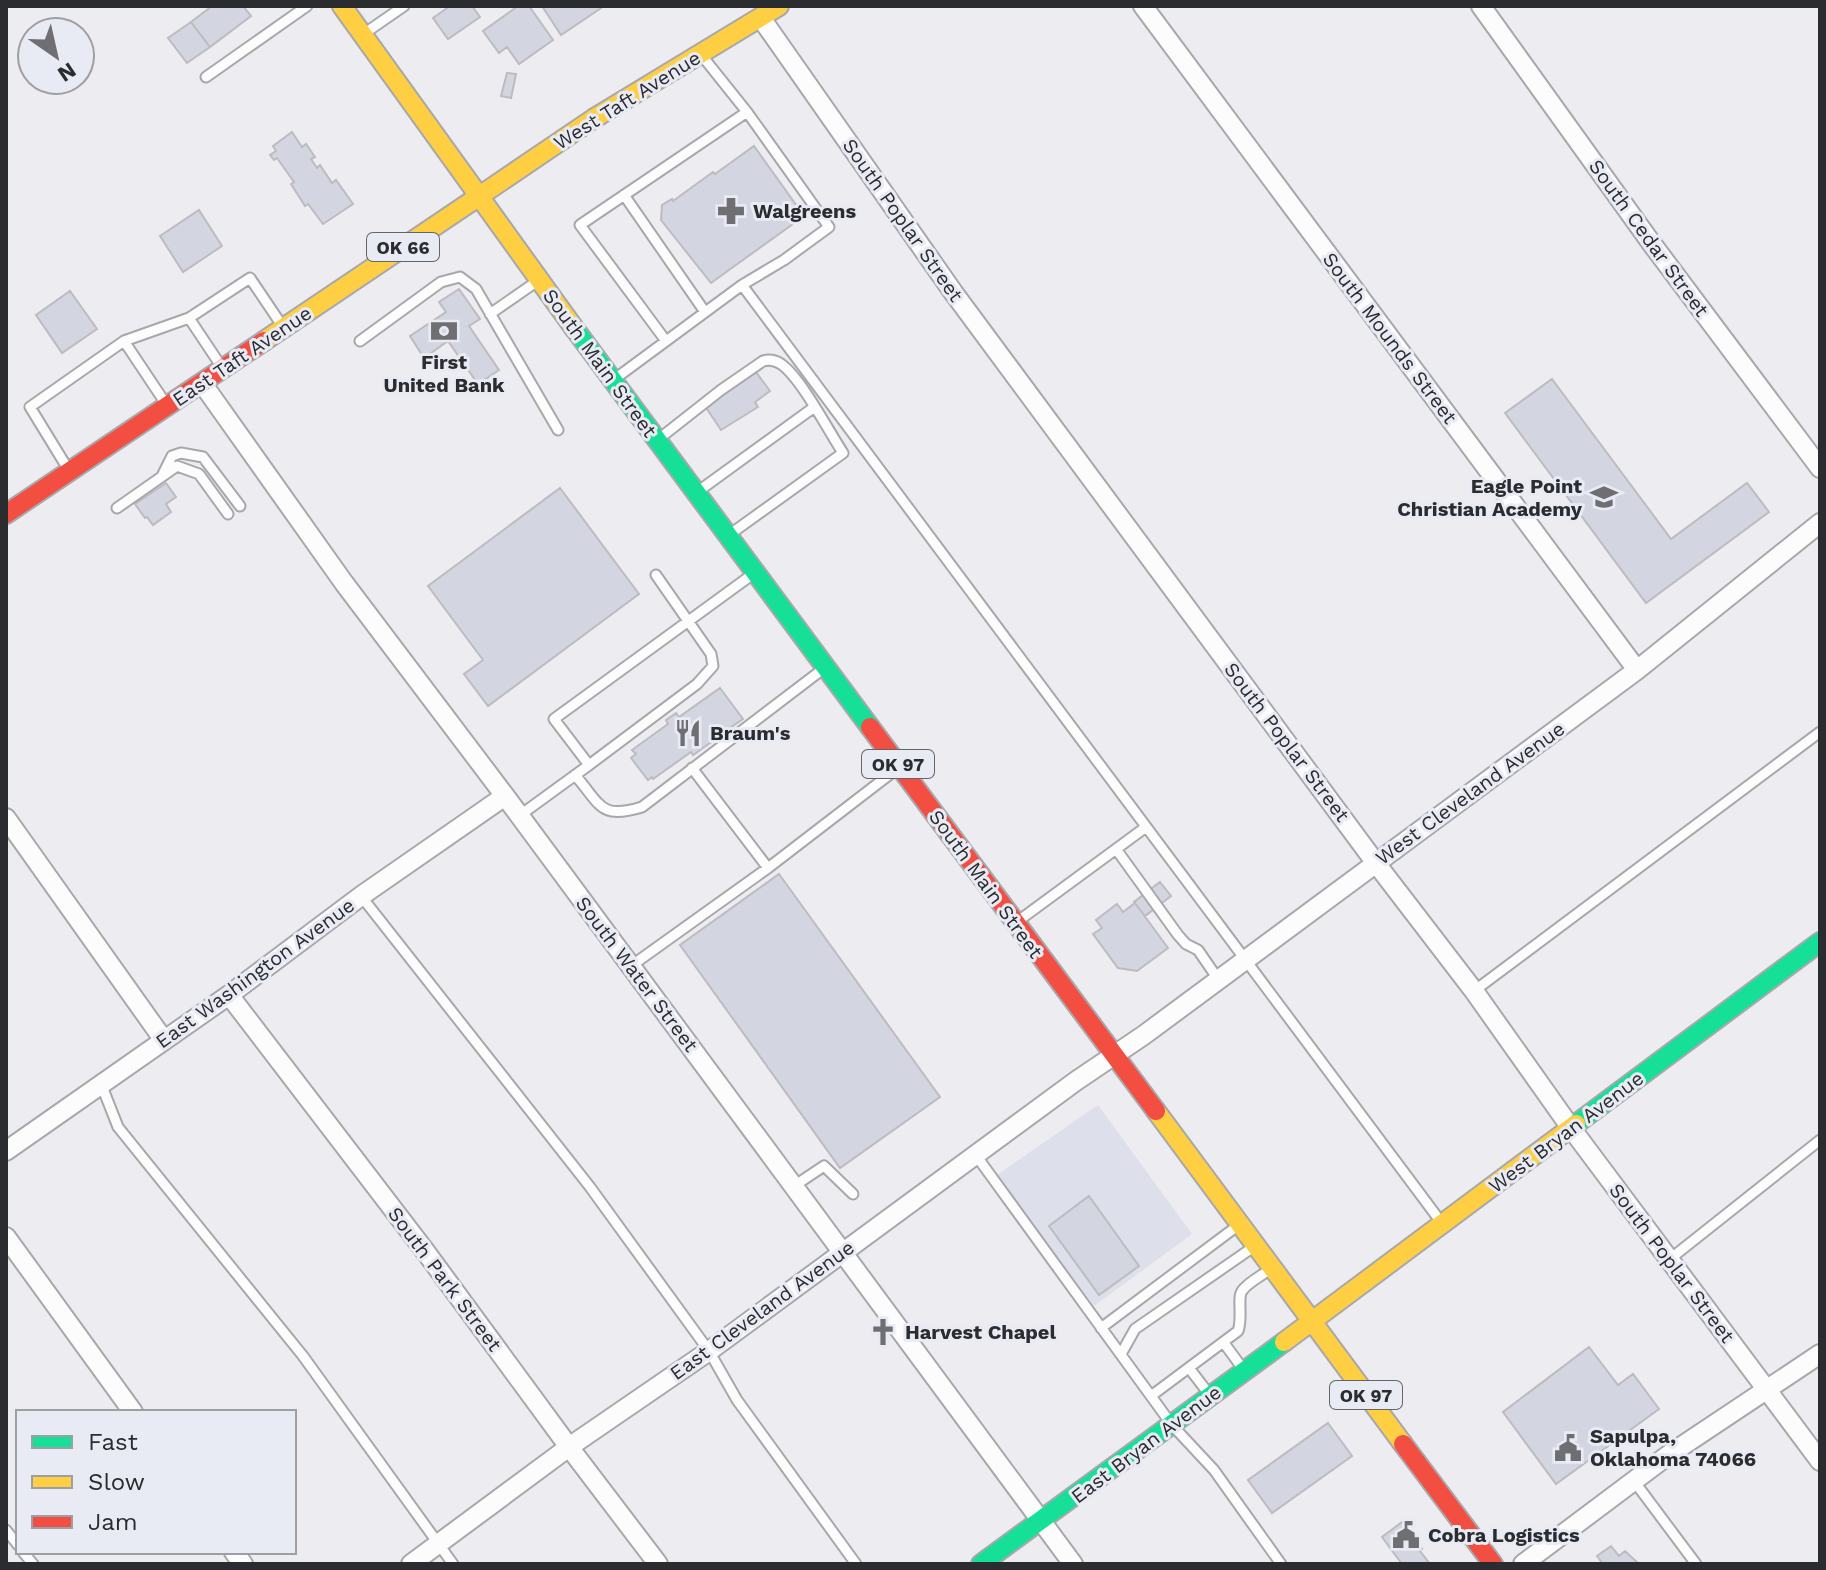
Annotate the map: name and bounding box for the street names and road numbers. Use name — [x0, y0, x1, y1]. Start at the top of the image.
street label: West Taft Avenue — [549, 45, 705, 155]
street label: South Poplar Street — [838, 134, 969, 307]
street label: South Cedar Street — [1584, 155, 1714, 322]
road number: OK 66 — [367, 233, 439, 261]
street label: South Mounds Street — [1318, 248, 1463, 429]
street label: South Main Street — [538, 284, 662, 442]
street label: East Taft Avenue — [168, 301, 316, 411]
street label: South Poplar Street — [1219, 658, 1355, 827]
street label: West Cleveland Avenue — [1371, 716, 1569, 870]
road number: OK 97 — [862, 750, 934, 778]
street label: South Main Street — [924, 805, 1048, 963]
street label: South Water Street — [571, 892, 704, 1057]
street label: East Washington Avenue — [151, 893, 359, 1053]
street label: West Bryan Avenue — [1484, 1066, 1648, 1198]
street label: South Poplar Street — [1604, 1179, 1740, 1348]
street label: South Park Street — [383, 1202, 507, 1356]
street label: East Cleveland Avenue — [665, 1235, 859, 1385]
street label: East Bryan Avenue — [1066, 1380, 1226, 1508]
road number: OK 97 — [1330, 1381, 1402, 1409]

